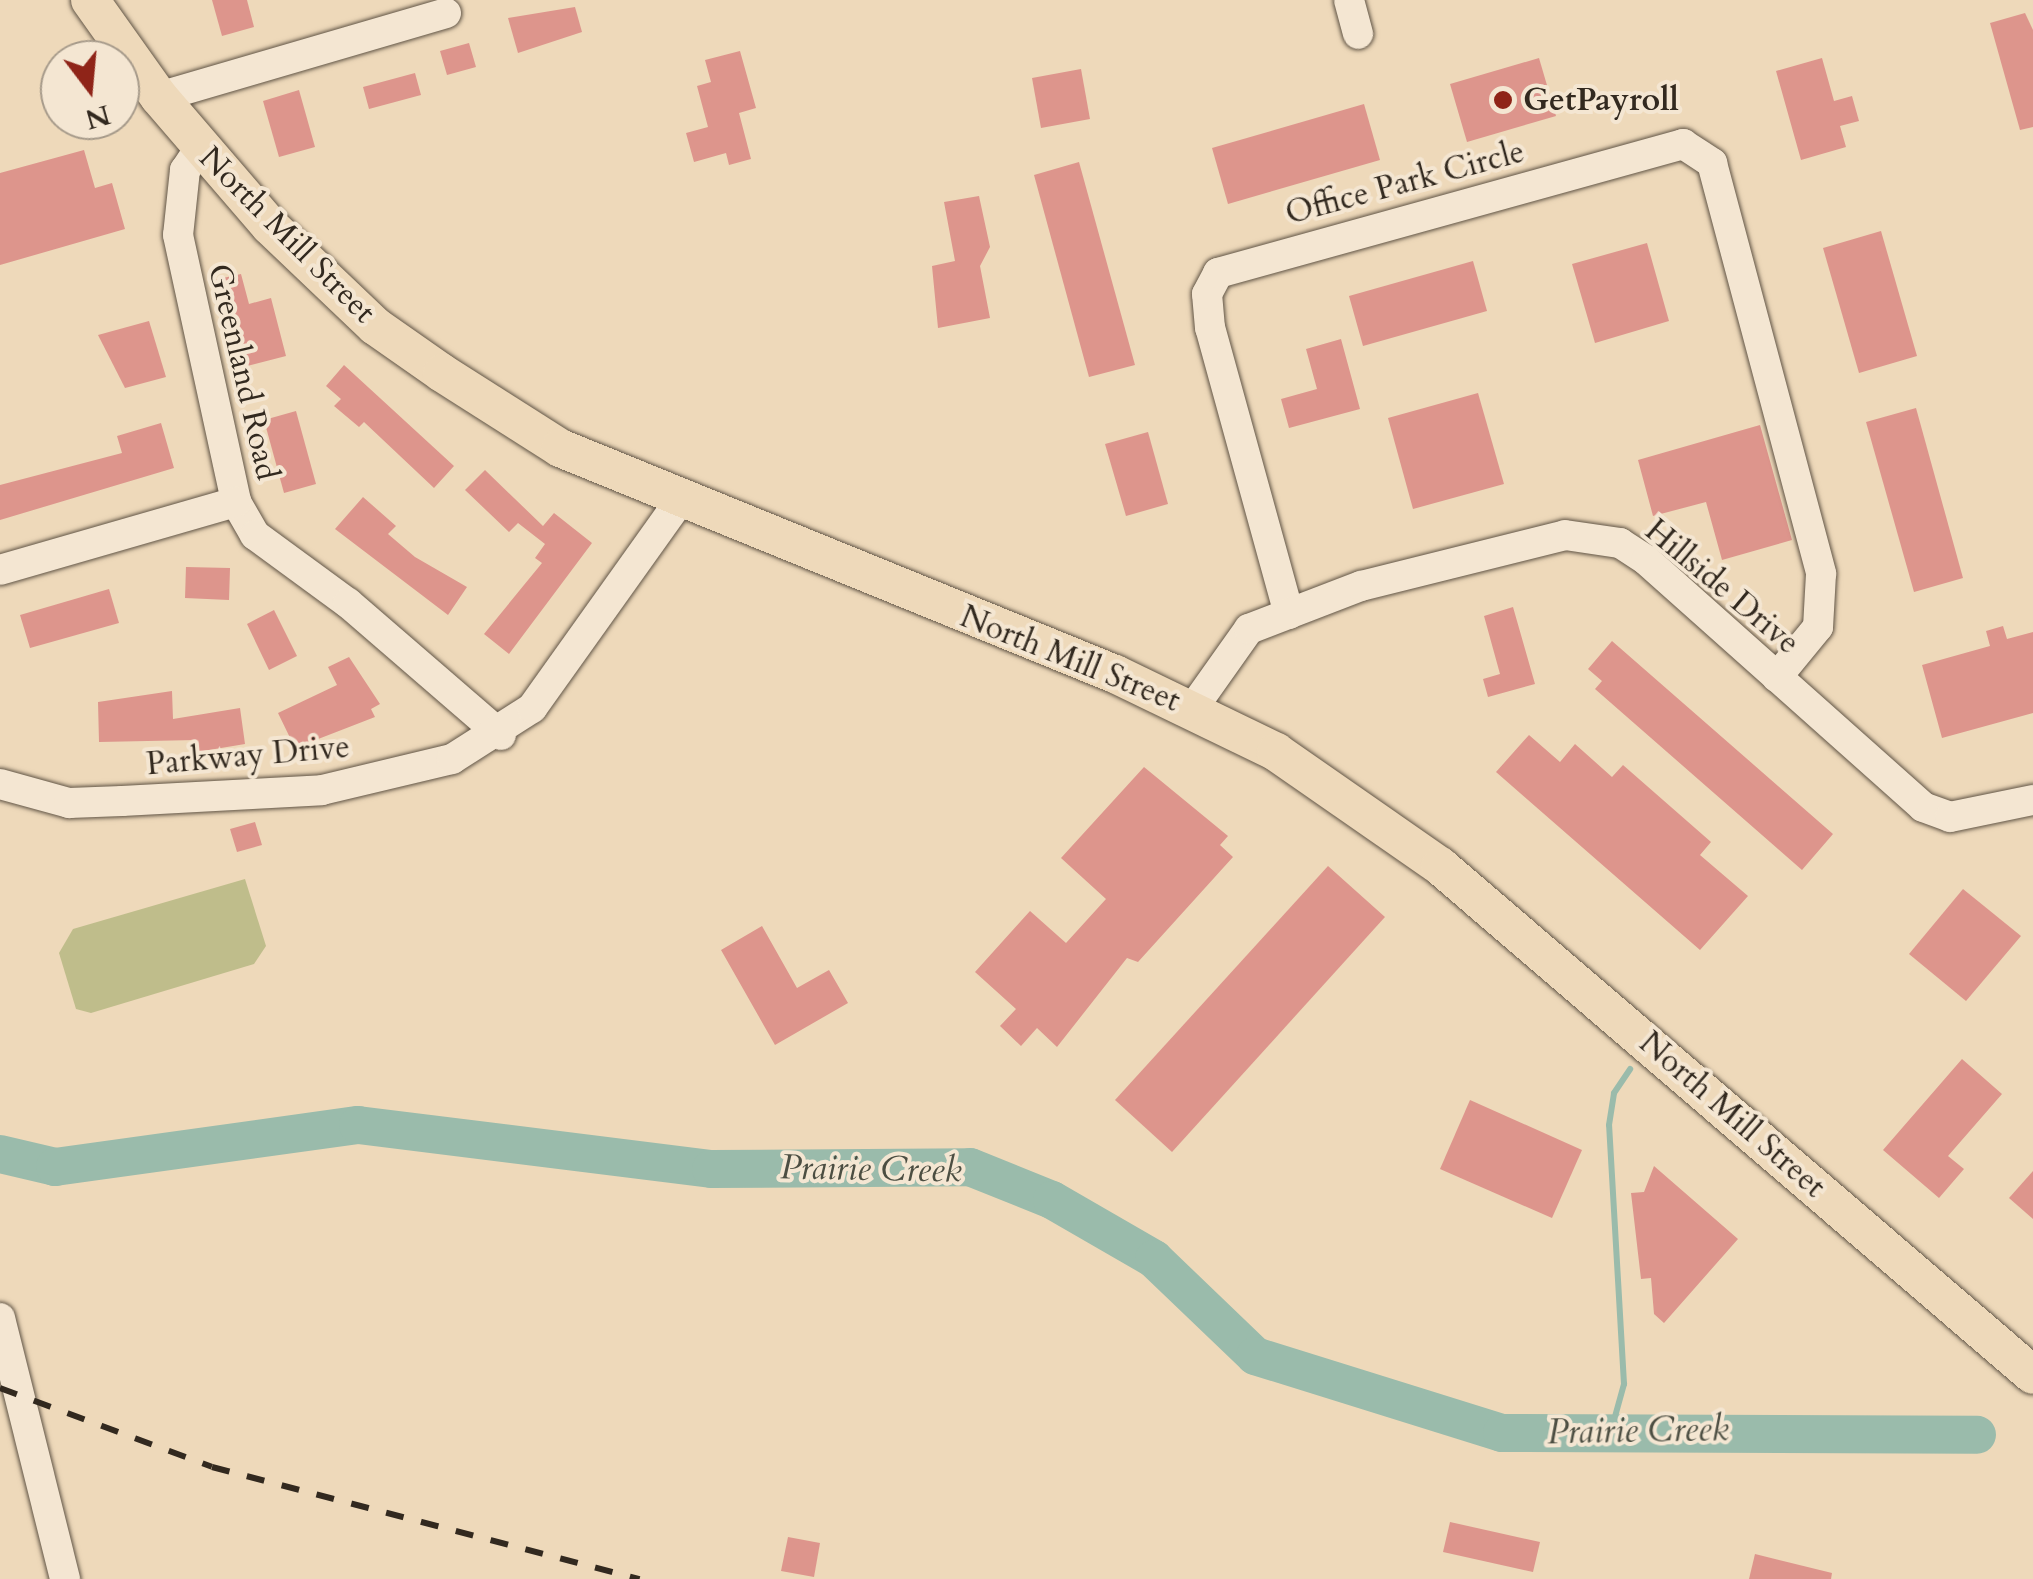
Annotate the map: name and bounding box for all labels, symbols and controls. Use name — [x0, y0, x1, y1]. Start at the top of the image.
north arrow — [40, 40, 140, 140]
place label: GetPayroll — [1523, 81, 1679, 119]
marker: GetPayroll — [1492, 89, 1514, 111]
text: N — [81, 95, 115, 139]
street label: Office Park Circle — [1281, 133, 1529, 233]
street label: North Mill Street — [191, 139, 383, 331]
street label: Greenland Road — [200, 260, 286, 484]
street label: Hillside Drive — [1637, 511, 1807, 663]
street label: North Mill Street — [955, 597, 1185, 721]
street label: Parkway Drive — [145, 728, 351, 784]
street label: North Mill Street — [1631, 1024, 1833, 1206]
water label: Prairie Creek — [780, 1146, 962, 1192]
water label: Prairie Creek — [1547, 1408, 1729, 1454]

